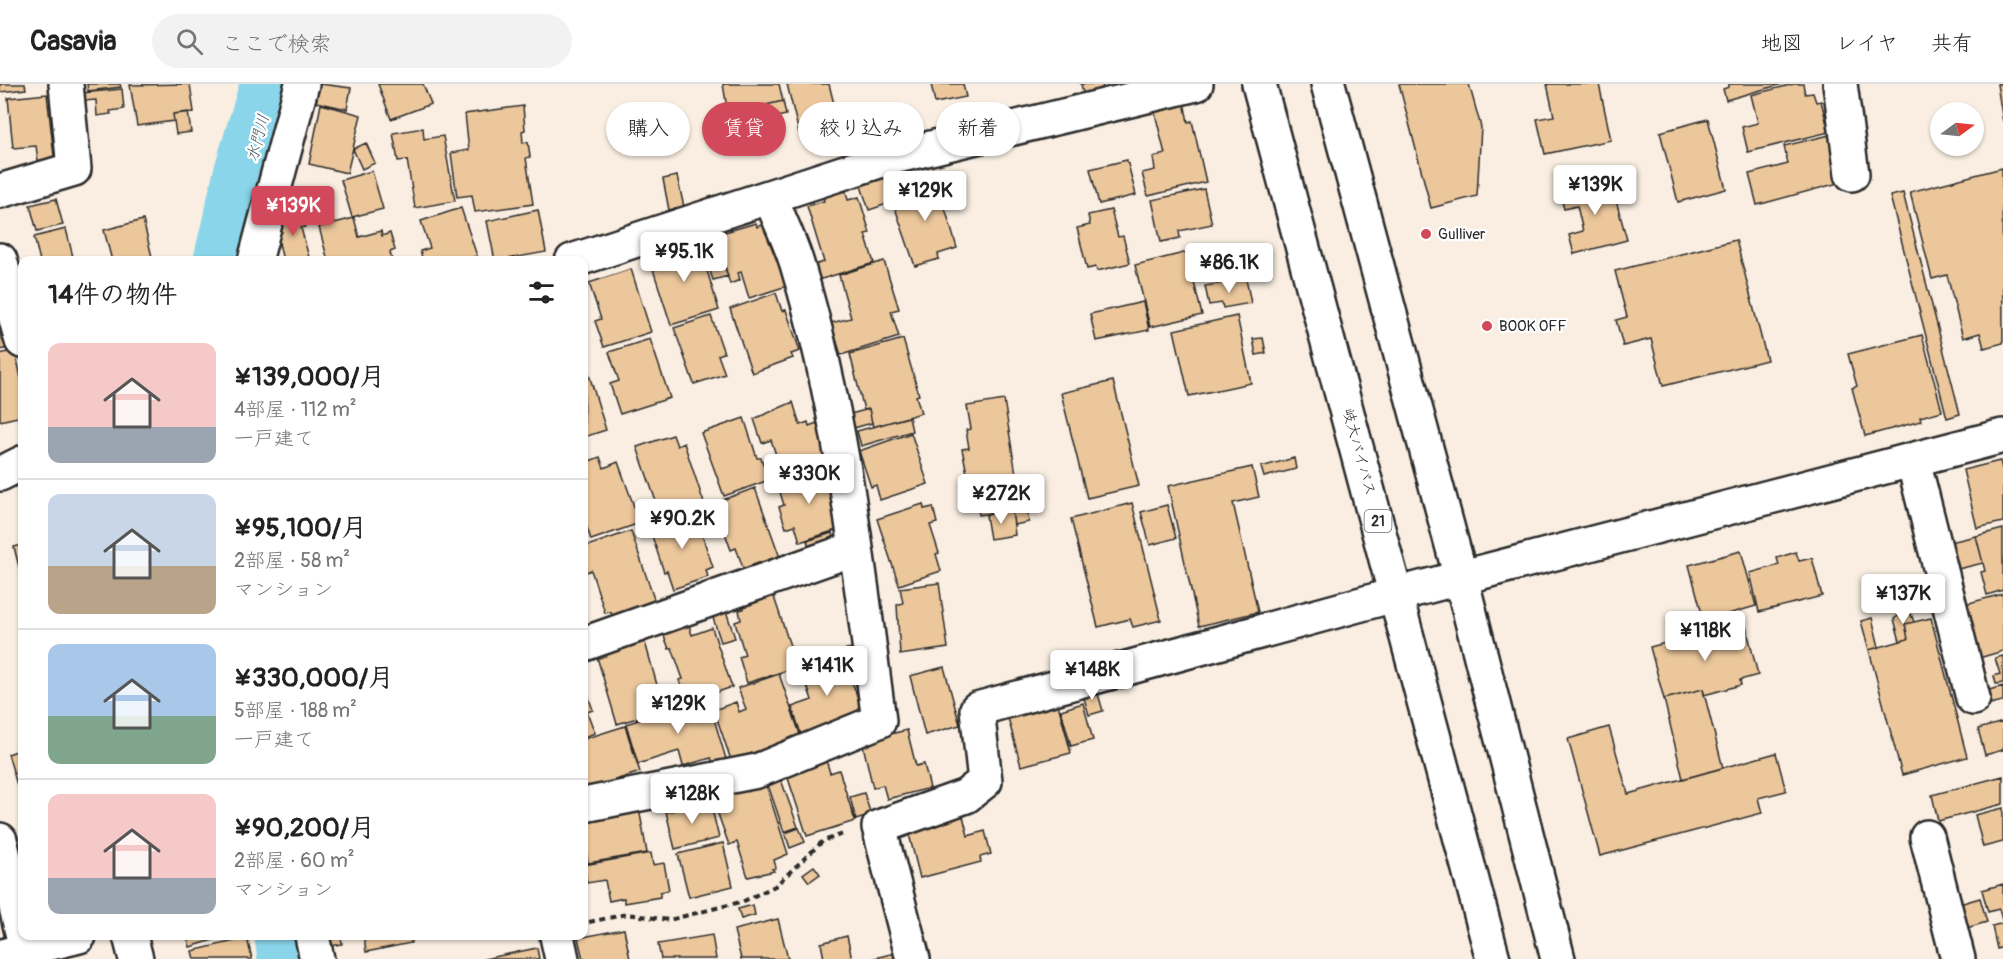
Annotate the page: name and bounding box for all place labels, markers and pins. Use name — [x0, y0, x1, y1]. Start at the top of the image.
pin: ¥139K — [1553, 165, 1637, 216]
pin: ¥129K — [883, 171, 967, 222]
pin: ¥139K — [251, 186, 335, 237]
place label: Gulliver — [1438, 225, 1486, 244]
marker: Gulliver — [1419, 227, 1433, 241]
pin: ¥95.1K — [635, 232, 733, 283]
pin: ¥86.1K — [1180, 243, 1278, 294]
place label: BOOK OFF — [1499, 317, 1566, 336]
marker: BOOK OFF — [1480, 319, 1494, 333]
pin: ¥330K — [767, 454, 851, 505]
pin: ¥272K — [959, 474, 1043, 525]
pin: ¥90.2K — [633, 499, 731, 550]
pin: ¥137K — [1861, 574, 1945, 625]
pin: ¥118K — [1663, 611, 1747, 662]
pin: ¥141K — [785, 646, 869, 697]
pin: ¥148K — [1050, 650, 1134, 701]
pin: ¥129K — [636, 684, 720, 735]
pin: ¥128K — [650, 774, 734, 825]

